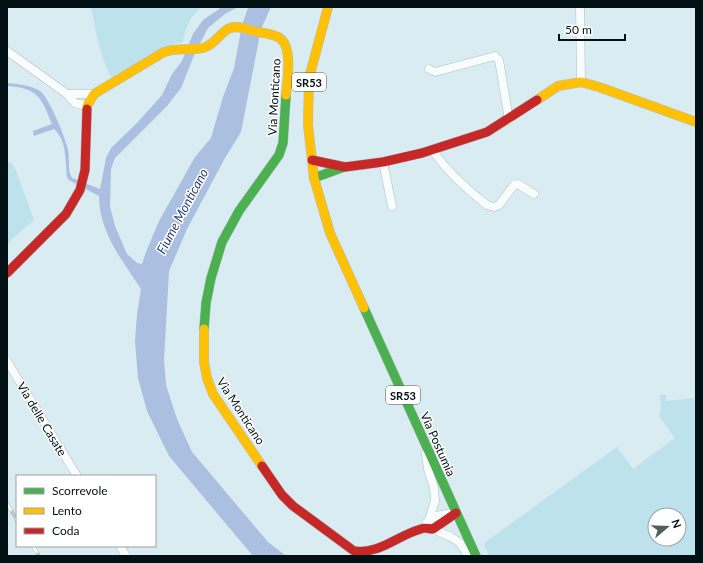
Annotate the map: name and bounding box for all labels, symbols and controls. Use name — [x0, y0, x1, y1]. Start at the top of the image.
scale bar — [559, 16, 625, 42]
text: 50 m — [565, 22, 592, 37]
street label: Via Monticano — [264, 58, 284, 136]
road number: SR53 — [292, 73, 326, 91]
water label: Fiume Monticano — [153, 165, 211, 256]
street label: Via Monticano — [214, 375, 268, 448]
street label: Via delle Casate — [14, 379, 70, 459]
road number: SR53 — [386, 386, 420, 404]
street label: Via Postumia — [417, 410, 459, 478]
legend — [16, 475, 156, 547]
text: Scorrevole — [52, 483, 108, 498]
text: Lento — [52, 503, 82, 518]
north arrow — [647, 507, 687, 547]
text: N — [669, 517, 684, 530]
text: Coda — [52, 523, 79, 538]

